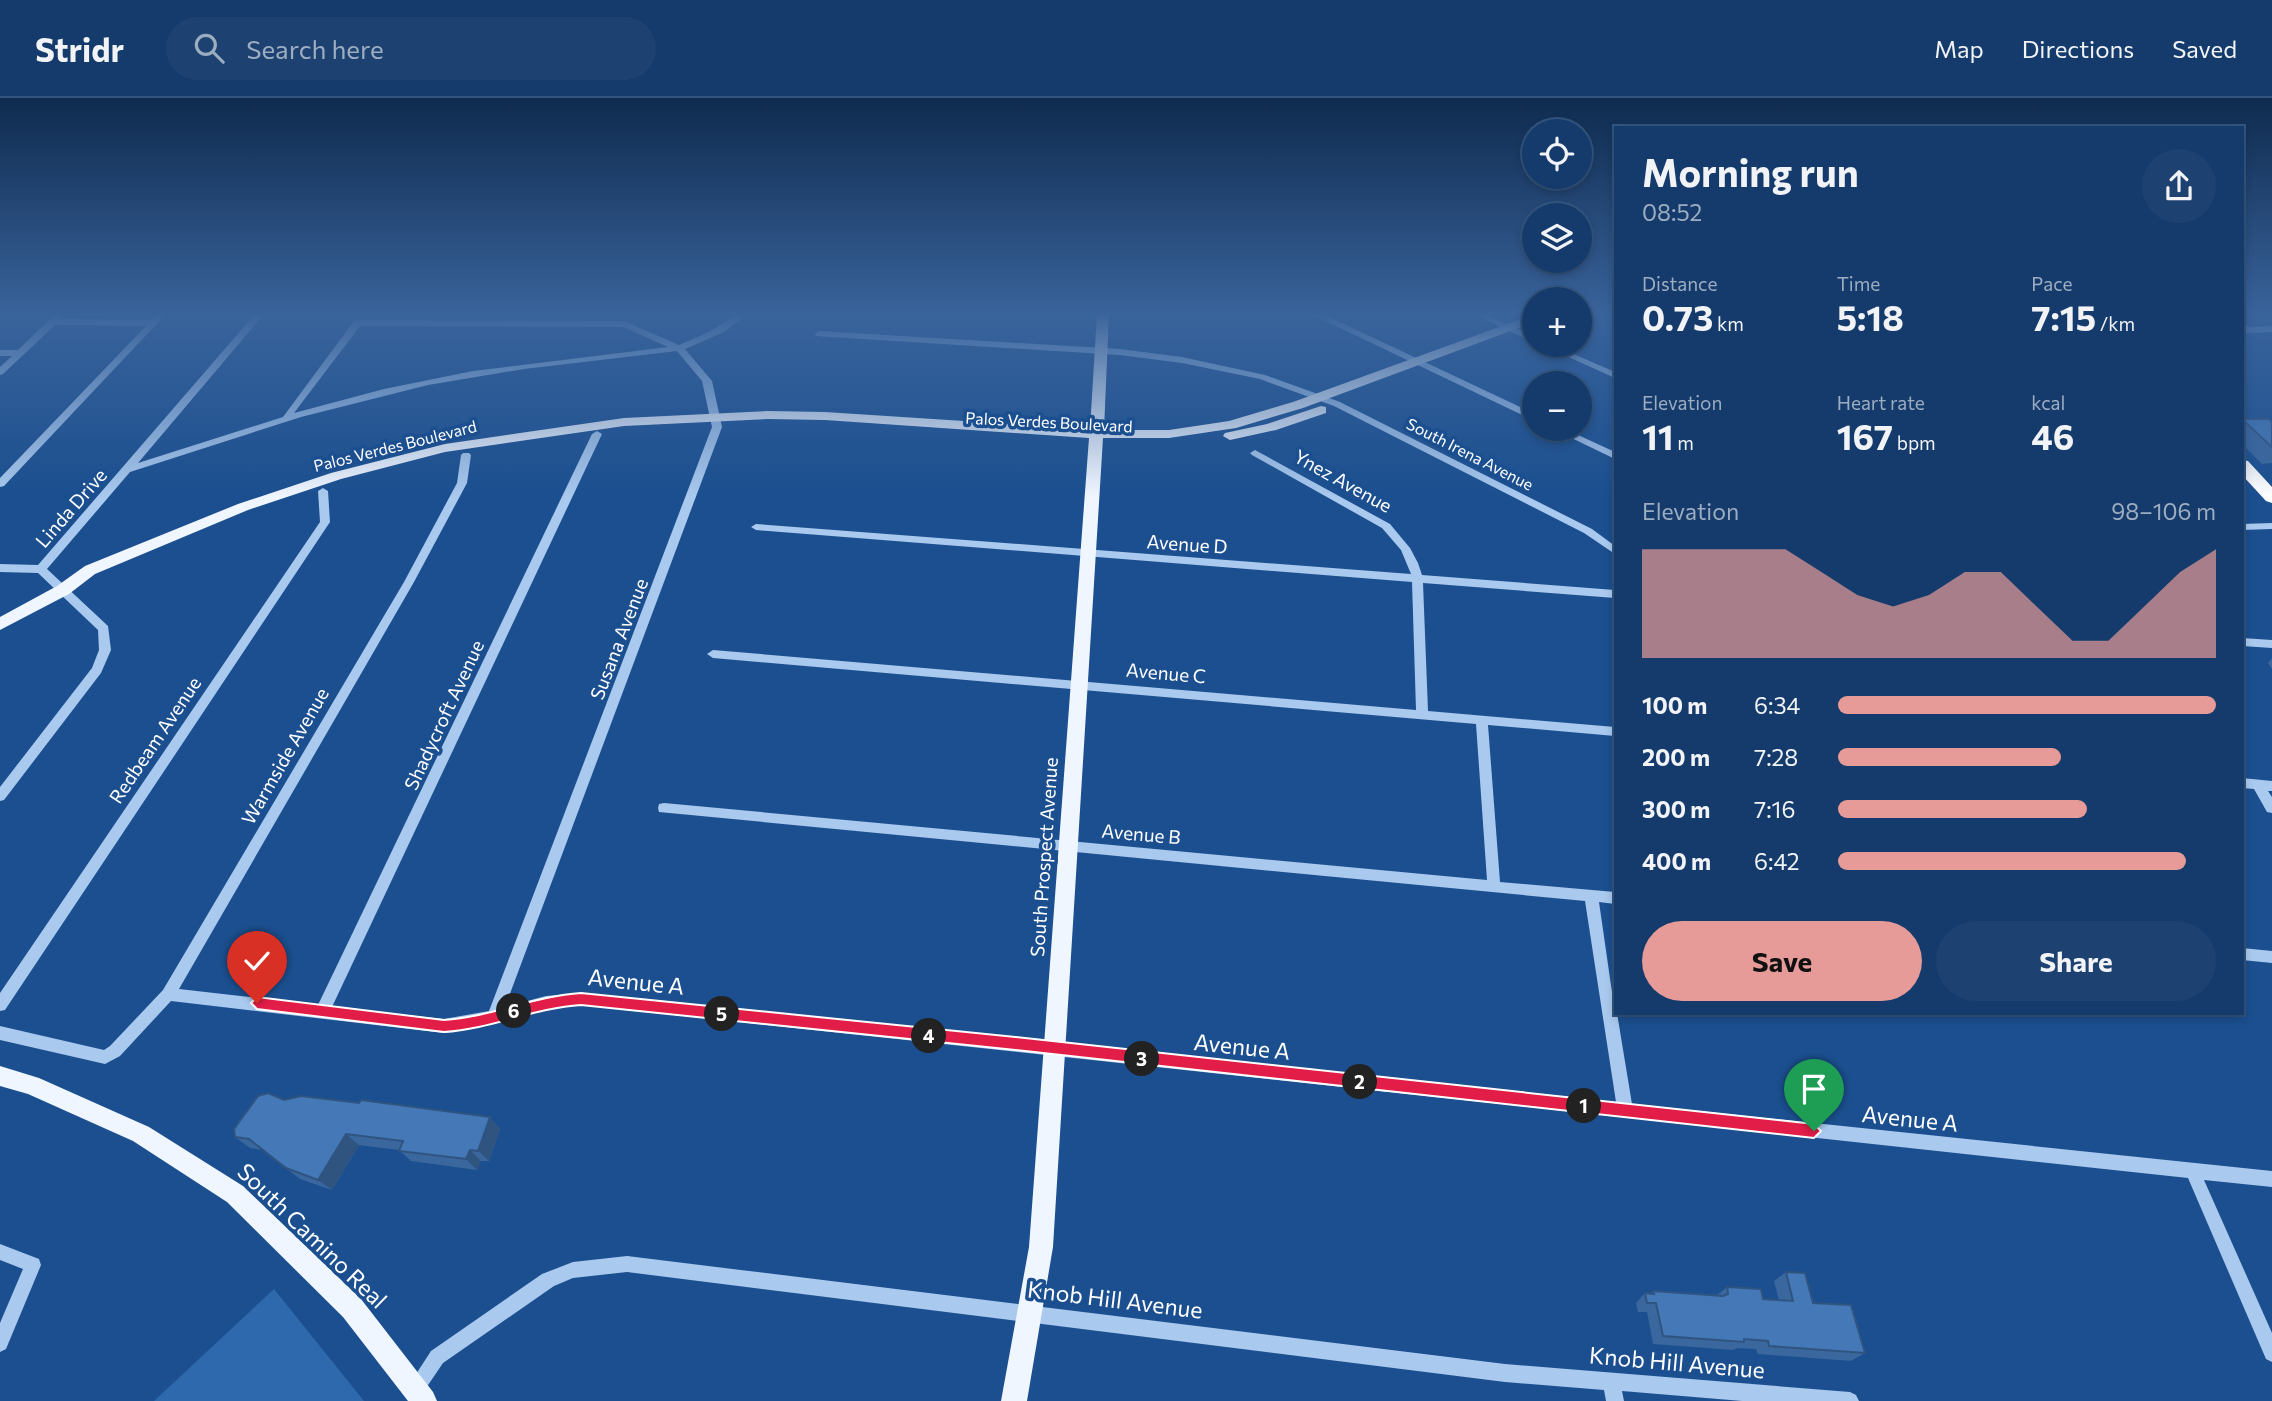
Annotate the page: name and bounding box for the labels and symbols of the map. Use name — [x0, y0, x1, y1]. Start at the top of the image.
street label: Palos Verdes Boulevard — [965, 408, 1133, 435]
street label: South Irena Avenue — [1404, 413, 1537, 494]
street label: Palos Verdes Boulevard — [311, 416, 478, 475]
street label: Ynez Avenue — [1290, 444, 1396, 517]
street label: Linda Drive — [30, 463, 111, 552]
street label: Avenue D — [1146, 529, 1228, 558]
street label: Susana Avenue — [585, 575, 652, 703]
street label: Shadycroft Avenue — [399, 636, 488, 793]
street label: Avenue C — [1125, 658, 1207, 687]
street label: Redbeam Avenue — [104, 672, 205, 807]
street label: Warmside Avenue — [236, 683, 333, 828]
street label: South Prospect Avenue — [1025, 756, 1062, 957]
street label: Avenue B — [1101, 819, 1182, 848]
pin — [227, 931, 287, 1003]
street label: Avenue A — [586, 962, 686, 1000]
pin: 6 — [496, 993, 532, 1028]
pin: 5 — [704, 996, 740, 1032]
pin: 4 — [912, 1018, 946, 1054]
street label: Avenue A — [1192, 1027, 1292, 1065]
pin: 3 — [1124, 1042, 1160, 1076]
pin — [1784, 1059, 1844, 1131]
pin: 2 — [1342, 1065, 1378, 1100]
pin: 1 — [1566, 1088, 1602, 1124]
street label: Avenue A — [1860, 1099, 1960, 1137]
street label: South Camino Real — [232, 1157, 393, 1314]
street label: Knob Hill Avenue — [1026, 1274, 1204, 1324]
street label: Knob Hill Avenue — [1588, 1340, 1766, 1384]

